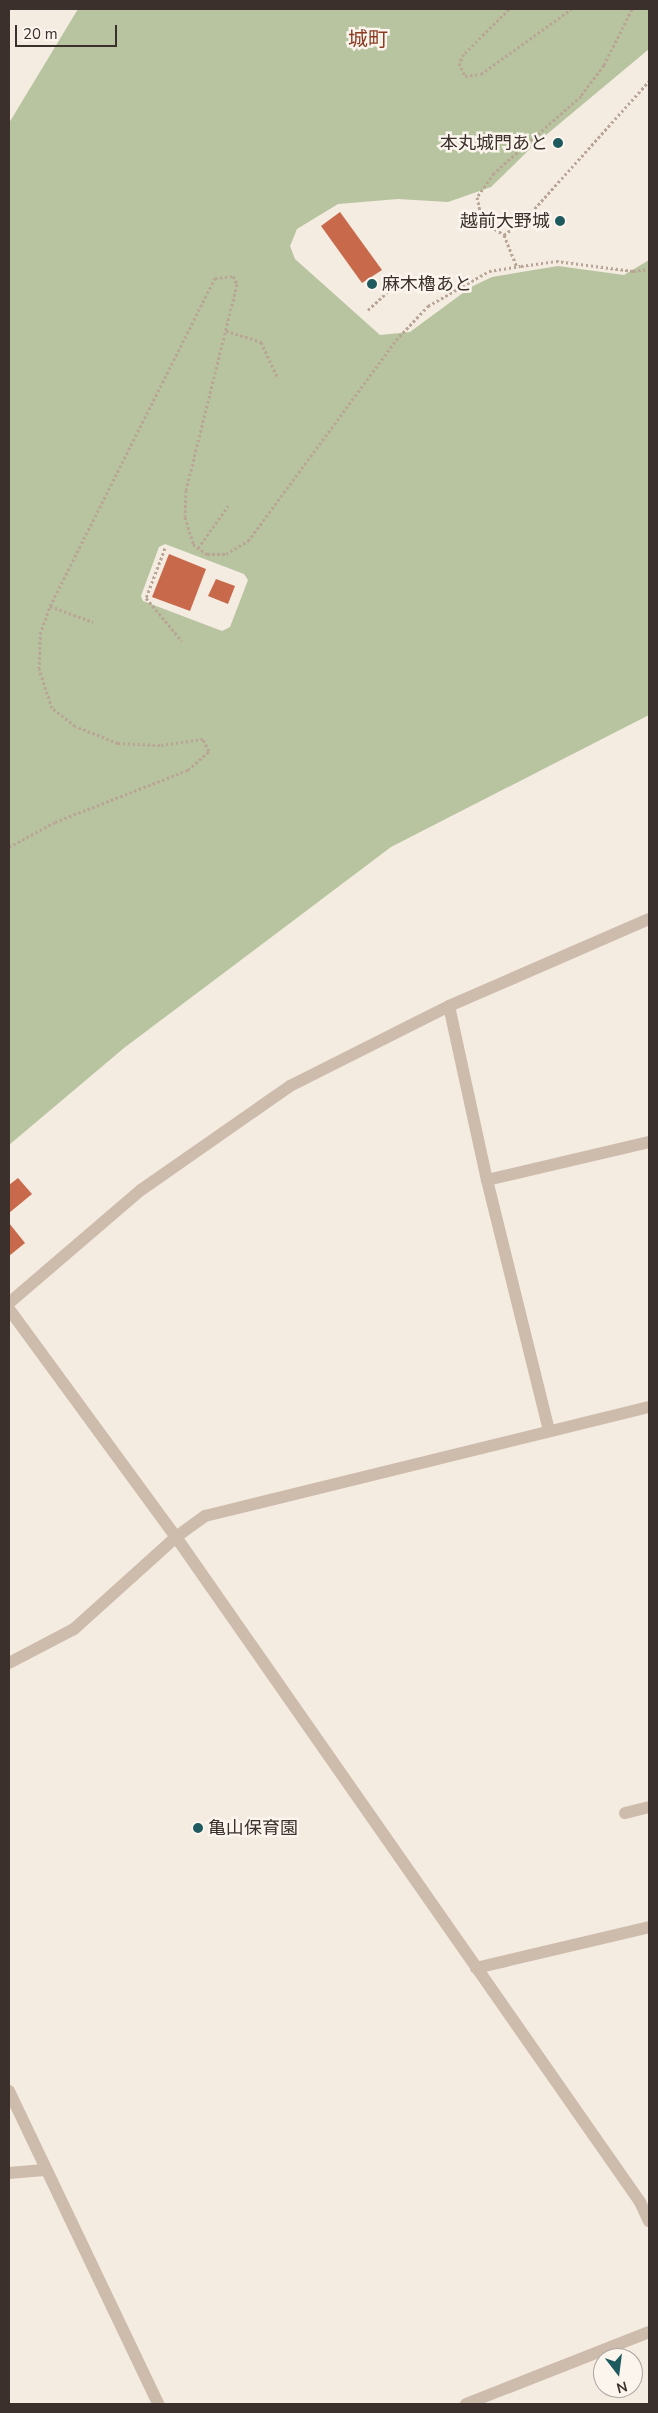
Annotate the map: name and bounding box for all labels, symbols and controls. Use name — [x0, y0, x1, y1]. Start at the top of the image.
scale bar — [18, 15, 120, 47]
text: 20 m — [23, 24, 58, 44]
district label: 城町 — [348, 27, 388, 51]
place label: 本丸城門あと — [440, 132, 548, 154]
marker: 本丸城門あと — [552, 137, 564, 149]
place label: 越前大野城 — [460, 210, 550, 232]
marker: 越前大野城 — [554, 215, 566, 227]
place label: 麻木櫓あと — [382, 273, 472, 295]
marker: 麻木櫓あと — [366, 278, 378, 290]
place label: 亀山保育園 — [208, 1817, 298, 1839]
marker: 亀山保育園 — [192, 1822, 204, 1834]
north arrow — [593, 2348, 643, 2398]
text: N — [614, 2376, 629, 2398]

